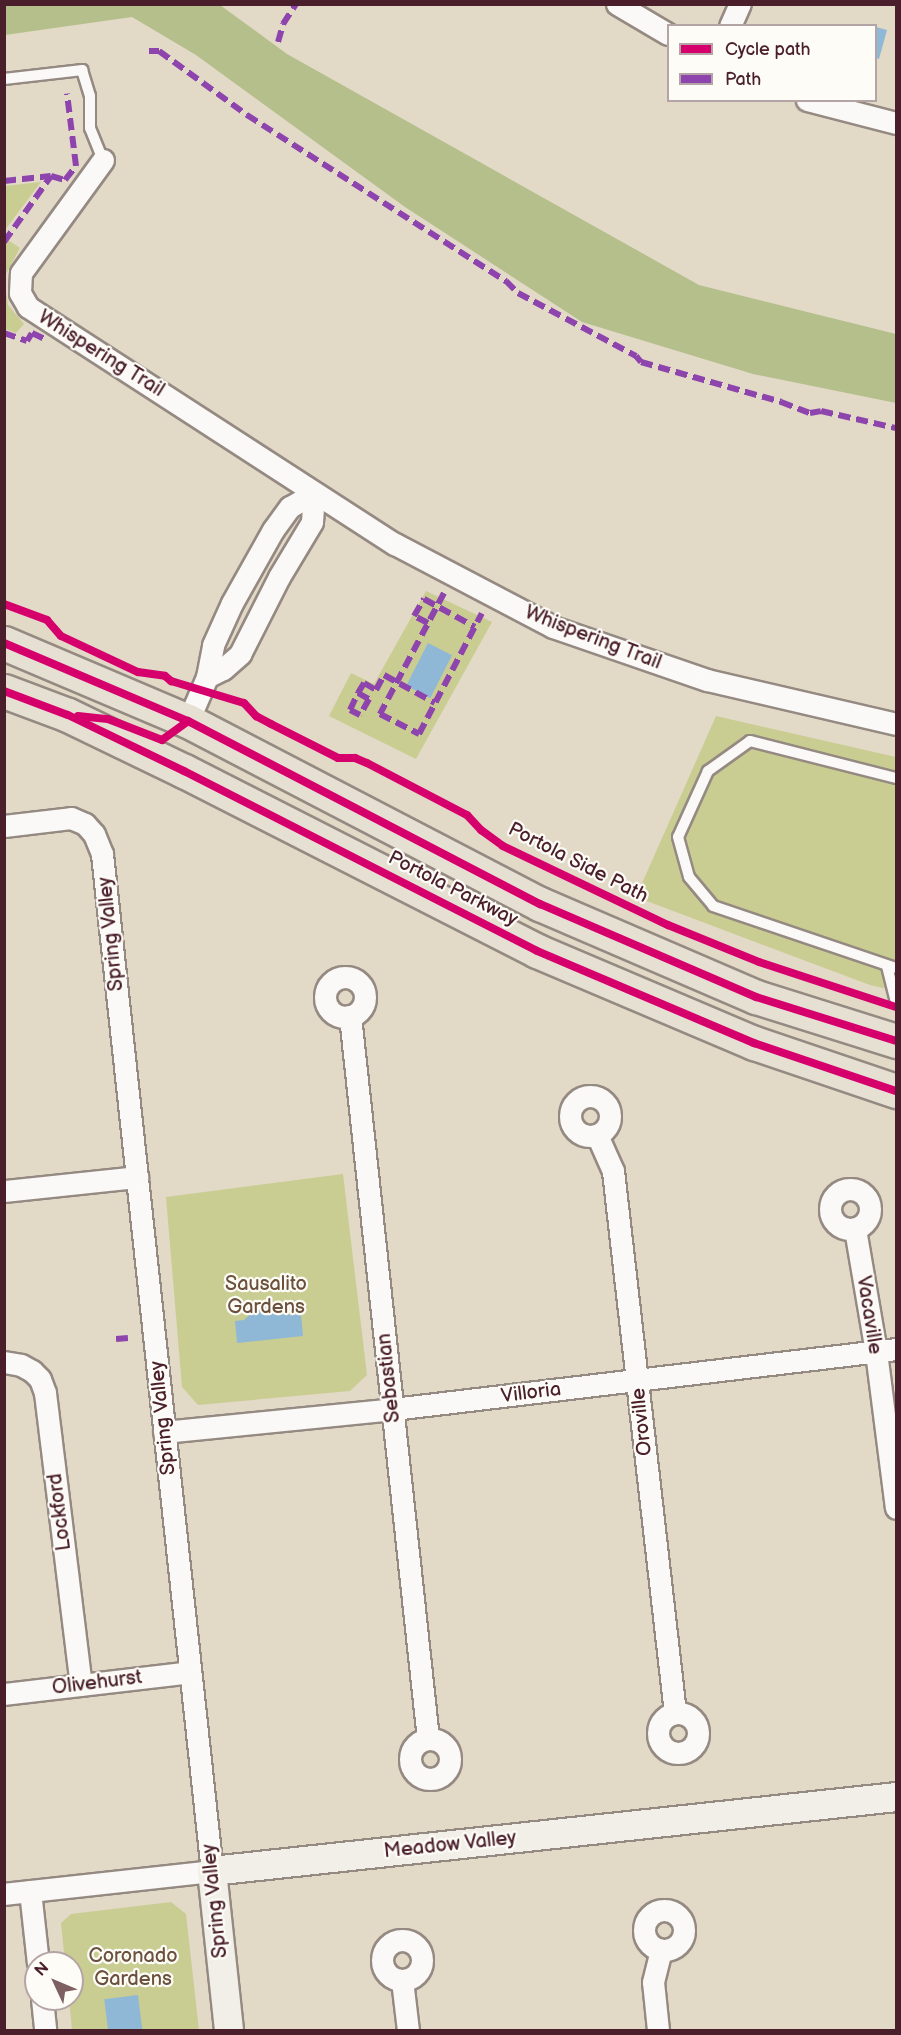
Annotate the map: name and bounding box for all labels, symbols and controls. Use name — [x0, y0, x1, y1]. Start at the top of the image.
legend — [667, 24, 877, 102]
text: Cycle path — [725, 39, 811, 60]
text: Path — [725, 69, 761, 90]
street label: Whispering Trail — [33, 305, 169, 403]
street label: Whispering Trail — [521, 601, 665, 675]
street label: Portola Side Path — [504, 817, 652, 909]
street label: Portola Parkway — [384, 846, 522, 932]
street label: Spring Valley — [93, 875, 129, 993]
park label: Sausalito Gardens — [225, 1272, 307, 1319]
street label: Vacaville — [851, 1274, 887, 1356]
street label: Sebastian — [372, 1332, 406, 1424]
street label: Spring Valley — [145, 1359, 181, 1477]
street label: Villoria — [500, 1377, 562, 1409]
street label: Oroville — [627, 1387, 657, 1457]
street label: Lockford — [43, 1472, 77, 1552]
street label: Olivehurst — [51, 1666, 143, 1700]
street label: Meadow Valley — [382, 1826, 518, 1864]
street label: Spring Valley — [197, 1842, 233, 1960]
park label: Coronado Gardens — [88, 1945, 178, 1992]
north arrow — [24, 1951, 84, 2011]
text: N — [31, 1959, 53, 1980]

